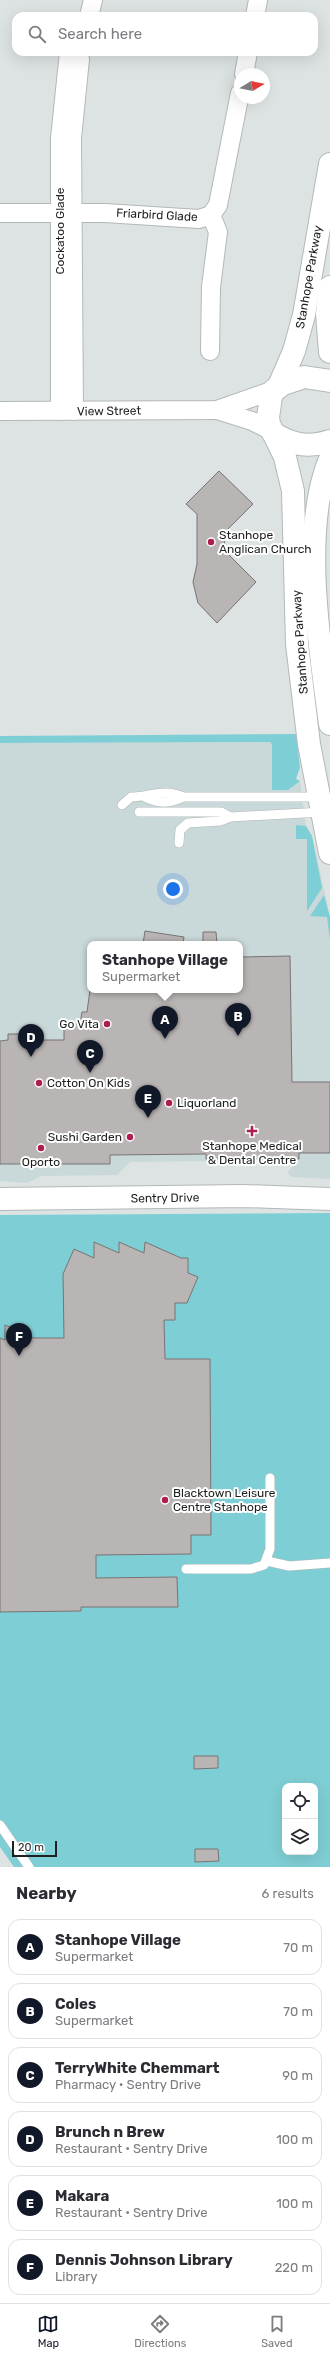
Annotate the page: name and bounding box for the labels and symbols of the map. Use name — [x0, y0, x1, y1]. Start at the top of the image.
north arrow — [234, 68, 270, 104]
street label: Cockatoo Glade — [53, 187, 67, 275]
street label: Friarbird Glade — [116, 206, 198, 224]
street label: Stanhope Parkway — [293, 224, 325, 330]
street label: View Street — [77, 403, 142, 419]
place label: Stanhope Anglican Church — [219, 528, 312, 556]
marker: Stanhope Anglican Church — [206, 537, 216, 547]
street label: Stanhope Parkway — [289, 589, 311, 695]
your location — [163, 879, 183, 899]
pin: B — [225, 1003, 251, 1036]
pin: A — [152, 1006, 178, 1039]
place label: Go Vita — [59, 1017, 99, 1031]
marker: Go Vita — [102, 1019, 112, 1029]
pin: D — [18, 1024, 44, 1057]
pin: C — [77, 1040, 103, 1073]
place label: Cotton On Kids — [47, 1076, 130, 1090]
marker: Cotton On Kids — [34, 1078, 44, 1088]
pin: E — [135, 1085, 161, 1118]
place label: Liquorland — [177, 1096, 236, 1110]
marker: Liquorland — [164, 1098, 174, 1108]
marker: Stanhope Medical & Dental Centre — [246, 1125, 258, 1137]
place label: Sushi Garden — [48, 1130, 122, 1144]
marker: Sushi Garden — [125, 1132, 135, 1142]
place label: Stanhope Medical & Dental Centre — [202, 1139, 302, 1167]
marker: Oporto — [36, 1143, 46, 1153]
place label: Oporto — [22, 1155, 60, 1169]
street label: Sentry Drive — [131, 1190, 200, 1206]
pin: F — [6, 1323, 32, 1356]
place label: Blacktown Leisure Centre Stanhope — [173, 1486, 276, 1514]
marker: Blacktown Leisure Centre Stanhope — [160, 1495, 170, 1505]
scale bar — [12, 1839, 57, 1858]

